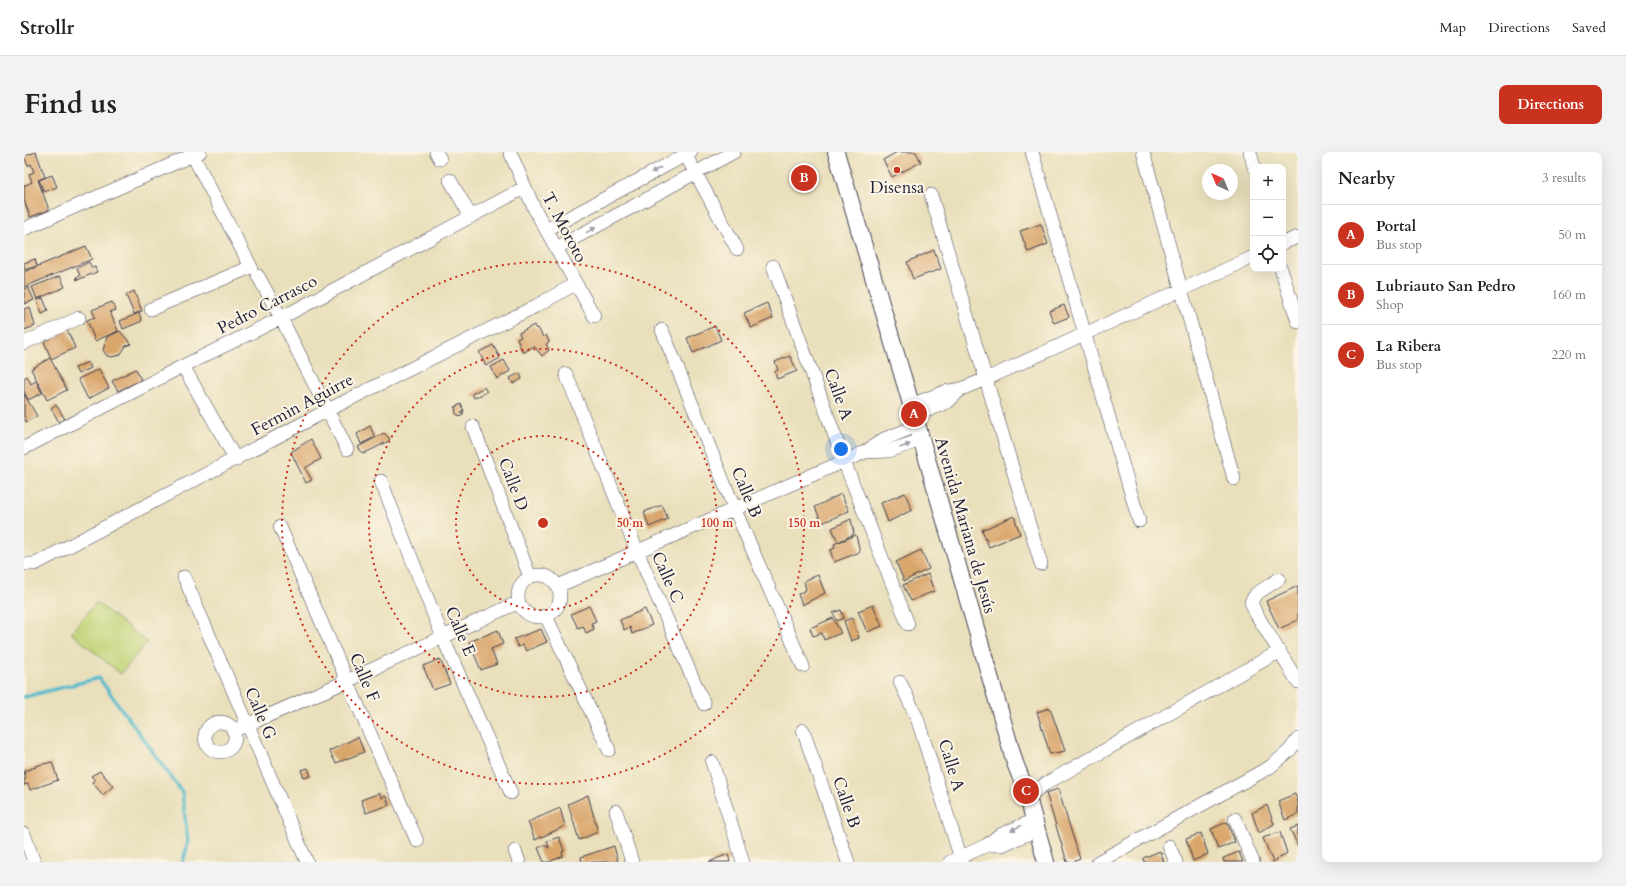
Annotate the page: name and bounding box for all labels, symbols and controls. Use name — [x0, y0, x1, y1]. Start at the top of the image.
text: Strollr — [20, 15, 74, 41]
text: Map — [1440, 18, 1466, 37]
text: Directions — [1488, 18, 1550, 37]
text: Saved — [1572, 18, 1606, 37]
text: Find us — [24, 85, 117, 123]
button: Directions — [1499, 85, 1602, 124]
pin: B — [791, 163, 817, 193]
north arrow — [1202, 164, 1238, 200]
map controls — [1250, 164, 1286, 272]
button: + — [1250, 164, 1286, 200]
marker: Disensa — [892, 165, 902, 175]
one-way arrow — [650, 167, 662, 174]
text: Nearby — [1338, 167, 1395, 190]
text: 3 results — [1542, 169, 1586, 187]
place label: Disensa — [870, 176, 925, 199]
street label: T. Moroto — [536, 188, 593, 266]
button: − — [1250, 200, 1286, 236]
text: Portal — [1376, 216, 1416, 236]
one-way arrow — [585, 226, 596, 233]
text: A — [1346, 226, 1356, 244]
text: 50 m — [1558, 226, 1586, 244]
button: locate — [1250, 236, 1286, 272]
text: Bus stop — [1376, 236, 1422, 254]
street label: Pedro Carrasco — [213, 269, 321, 340]
text: Lubriauto San Pedro — [1376, 276, 1516, 296]
text: B — [1346, 286, 1356, 304]
text: 160 m — [1552, 286, 1586, 304]
text: Shop — [1376, 296, 1404, 314]
text: La Ribera — [1376, 336, 1441, 356]
text: C — [1346, 346, 1356, 364]
text: 220 m — [1552, 346, 1586, 364]
text: Bus stop — [1376, 356, 1422, 374]
street label: Calle A — [819, 365, 859, 424]
street label: Fermìn Aguirre — [247, 368, 357, 441]
pin: A — [901, 399, 927, 429]
street label: Avenida Mariana de Jesús — [929, 434, 1002, 616]
your location — [831, 439, 851, 459]
one-way arrow — [900, 442, 912, 448]
street label: Calle D — [493, 454, 534, 514]
street label: Calle B — [726, 463, 767, 521]
text: 50 m — [617, 515, 644, 531]
text: 100 m — [701, 515, 734, 531]
text: 150 m — [788, 515, 821, 531]
centre of rings — [536, 516, 550, 530]
street label: Calle C — [646, 548, 689, 607]
street label: Calle E — [440, 603, 481, 660]
street label: Calle F — [344, 649, 385, 705]
street label: Calle G — [239, 684, 282, 743]
street label: Calle A — [933, 736, 971, 795]
street label: Calle B — [827, 773, 866, 831]
pin: C — [1013, 776, 1039, 806]
one-way arrow — [1010, 825, 1022, 831]

